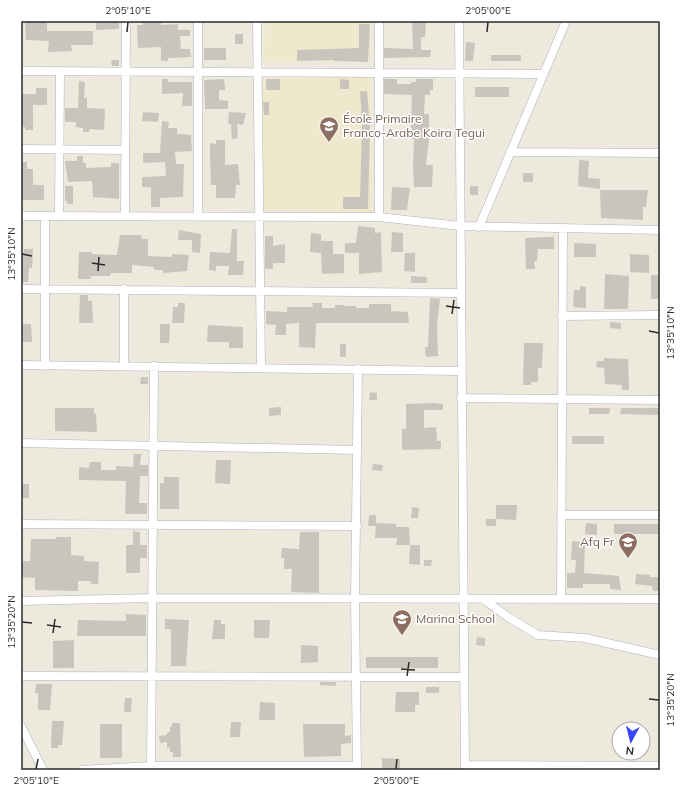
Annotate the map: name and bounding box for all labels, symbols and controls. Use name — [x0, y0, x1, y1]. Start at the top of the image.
text: 2°05'10"E — [105, 4, 151, 17]
text: 2°05'00"E — [465, 4, 511, 17]
place label: École Primaire Franco-Arabe Koira Tegui — [343, 111, 485, 140]
school or university icon: École Primaire Franco-Arabe Koira Tegui — [318, 115, 340, 143]
text: 13°35'10"N — [5, 227, 18, 281]
text: 13°35'10"N — [664, 306, 677, 360]
school or university icon: Afq Fr — [617, 531, 639, 559]
place label: Afq Fr — [580, 534, 615, 549]
text: 13°35'20"N — [5, 595, 18, 649]
school or university icon: Marina School — [391, 608, 413, 636]
place label: Marina School — [416, 611, 495, 626]
text: 13°35'20"N — [664, 673, 677, 727]
north arrow — [611, 721, 651, 761]
text: N — [625, 743, 635, 758]
text: 2°05'10"E — [13, 774, 59, 787]
text: 2°05'00"E — [373, 774, 419, 787]

